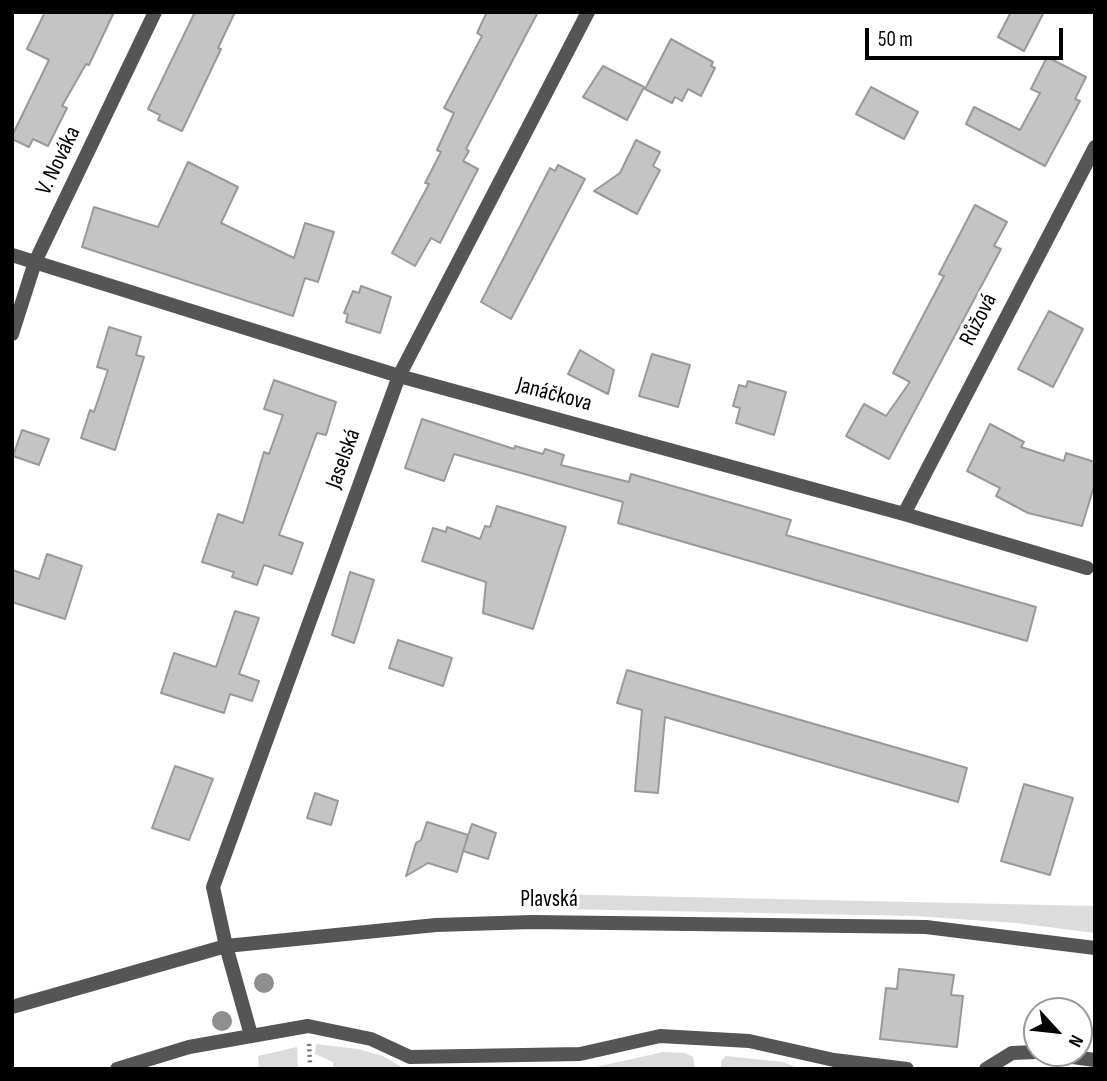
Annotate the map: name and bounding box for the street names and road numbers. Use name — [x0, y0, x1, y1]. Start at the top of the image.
street label: V. Nováka — [31, 122, 87, 200]
street label: Růžová — [954, 289, 1004, 351]
street label: Janáčkova — [513, 372, 595, 418]
street label: Jaselská — [321, 426, 367, 492]
street label: Plavská — [520, 886, 578, 914]

